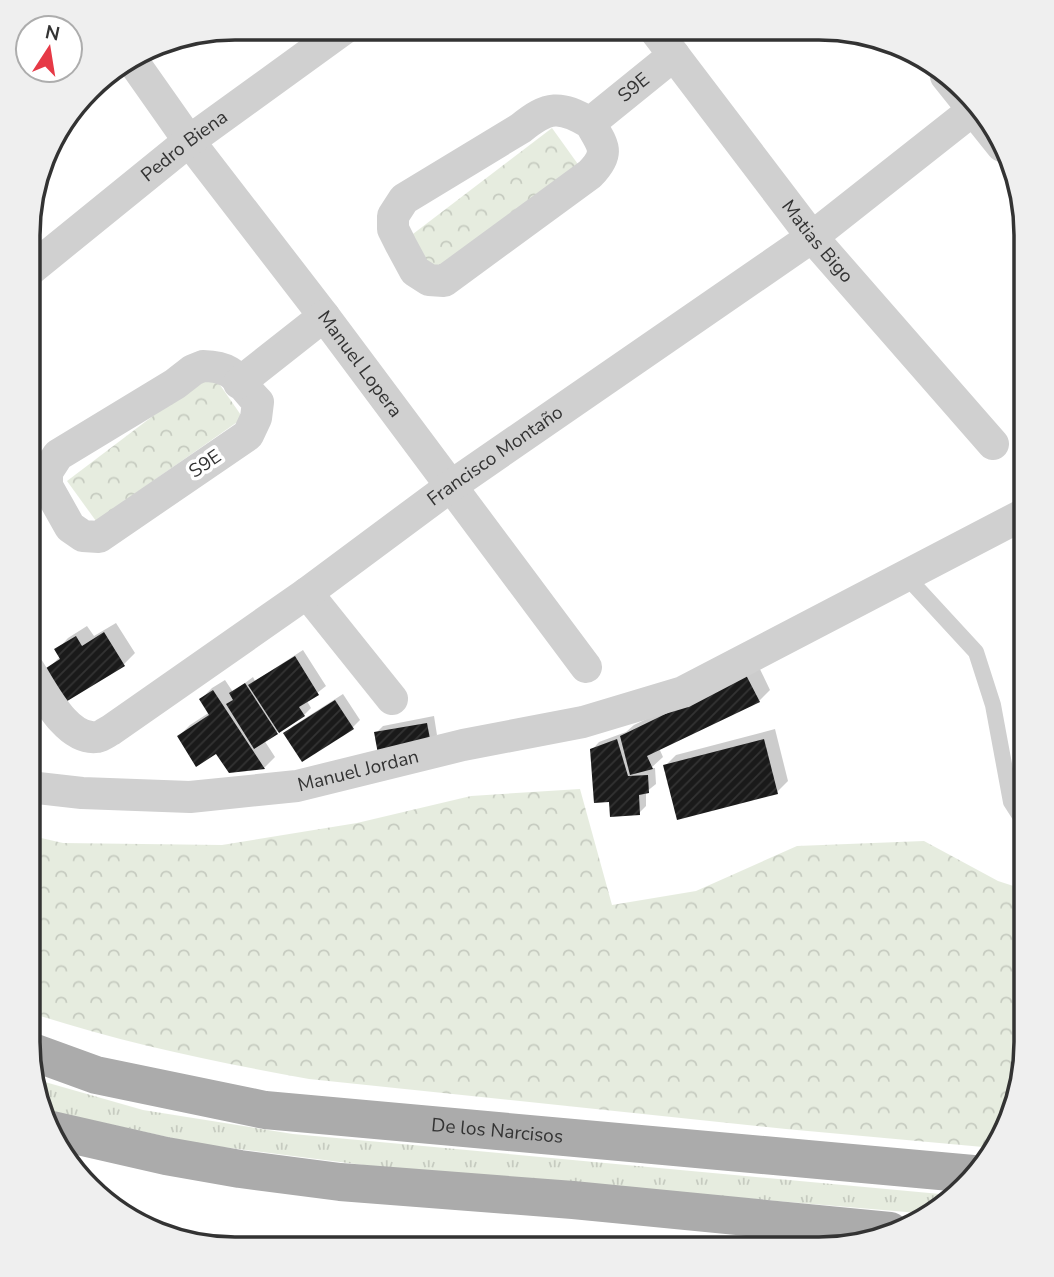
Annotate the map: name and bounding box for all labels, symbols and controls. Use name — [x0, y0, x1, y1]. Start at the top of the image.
north arrow — [14, 14, 84, 84]
text: N — [43, 19, 62, 48]
street label: S9E — [612, 67, 655, 109]
street label: Pedro Biena — [135, 104, 233, 188]
street label: Matias Bigo — [775, 195, 859, 289]
street label: Manuel Lopera — [311, 305, 408, 423]
street label: Francisco Montaño — [422, 399, 568, 512]
street label: S9E — [184, 444, 226, 484]
street label: Manuel Jordan — [295, 743, 421, 798]
street label: De los Narcisos — [430, 1112, 564, 1150]

